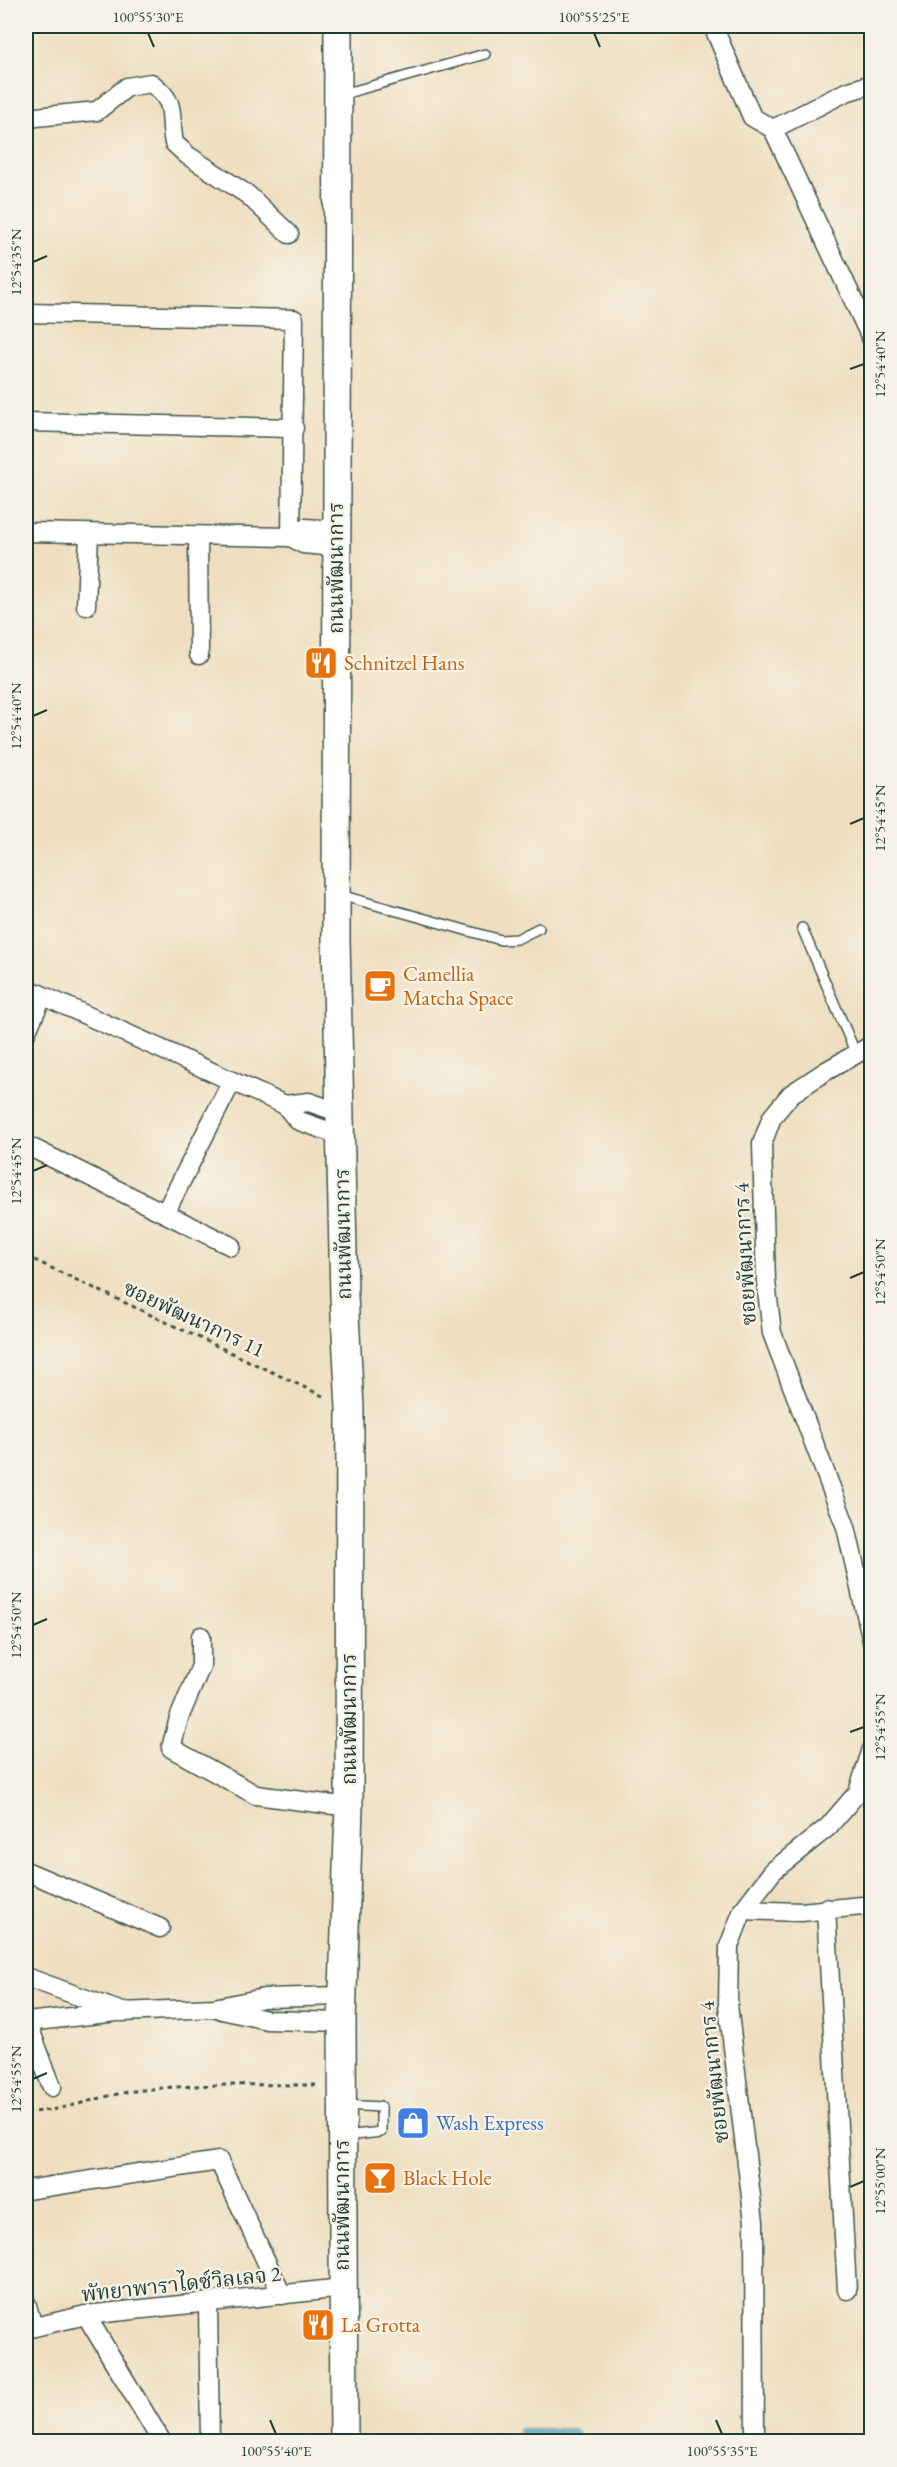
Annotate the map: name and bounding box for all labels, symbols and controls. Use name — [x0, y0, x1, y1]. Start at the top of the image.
text: 100°55'30"E — [112, 7, 184, 26]
text: 100°55'25"E — [558, 7, 630, 26]
text: 12°54'35"N — [6, 228, 25, 296]
text: 12°54'40"N — [870, 330, 889, 398]
street label: ถนนพัฒนาการ — [322, 502, 349, 634]
restaurant icon: Schnitzel Hans — [303, 645, 339, 681]
place label: Schnitzel Hans — [344, 649, 465, 676]
text: 12°54'40"N — [6, 682, 25, 750]
text: 12°54'45"N — [870, 784, 889, 852]
place label: Camellia Matcha Space — [403, 960, 513, 1011]
cafe icon: Camellia Matcha Space — [362, 968, 398, 1004]
text: 12°54'45"N — [6, 1137, 25, 1205]
street label: ถนนพัฒนาการ — [328, 1168, 357, 1300]
street label: ซอยพัฒนาการ 4 — [727, 1181, 762, 1326]
text: 12°54'50"N — [870, 1238, 889, 1306]
street label: ซอยพัฒนาการ 11 — [119, 1274, 269, 1363]
text: 12°54'50"N — [6, 1591, 25, 1659]
street label: ถนนพัฒนาการ — [335, 1653, 362, 1785]
text: 12°54'55"N — [870, 1693, 889, 1761]
street label: ซอยพัฒนาการ 4 — [693, 1999, 734, 2145]
text: 12°54'55"N — [6, 2045, 25, 2113]
shop icon: Wash Express — [395, 2105, 431, 2141]
place label: Wash Express — [436, 2109, 544, 2136]
street label: ถนนพัฒนาการ — [328, 2139, 355, 2271]
text: 12°55'00"N — [870, 2147, 889, 2215]
bar icon: Black Hole — [362, 2160, 398, 2196]
place label: Black Hole — [403, 2164, 492, 2191]
street label: พัทยาพาราไดซ์วิลเลจ 2 — [80, 2259, 282, 2307]
restaurant icon: La Grotta — [300, 2307, 336, 2343]
place label: La Grotta — [341, 2311, 421, 2338]
text: 100°55'40"E — [240, 2441, 312, 2460]
text: 100°55'35"E — [686, 2441, 758, 2460]

